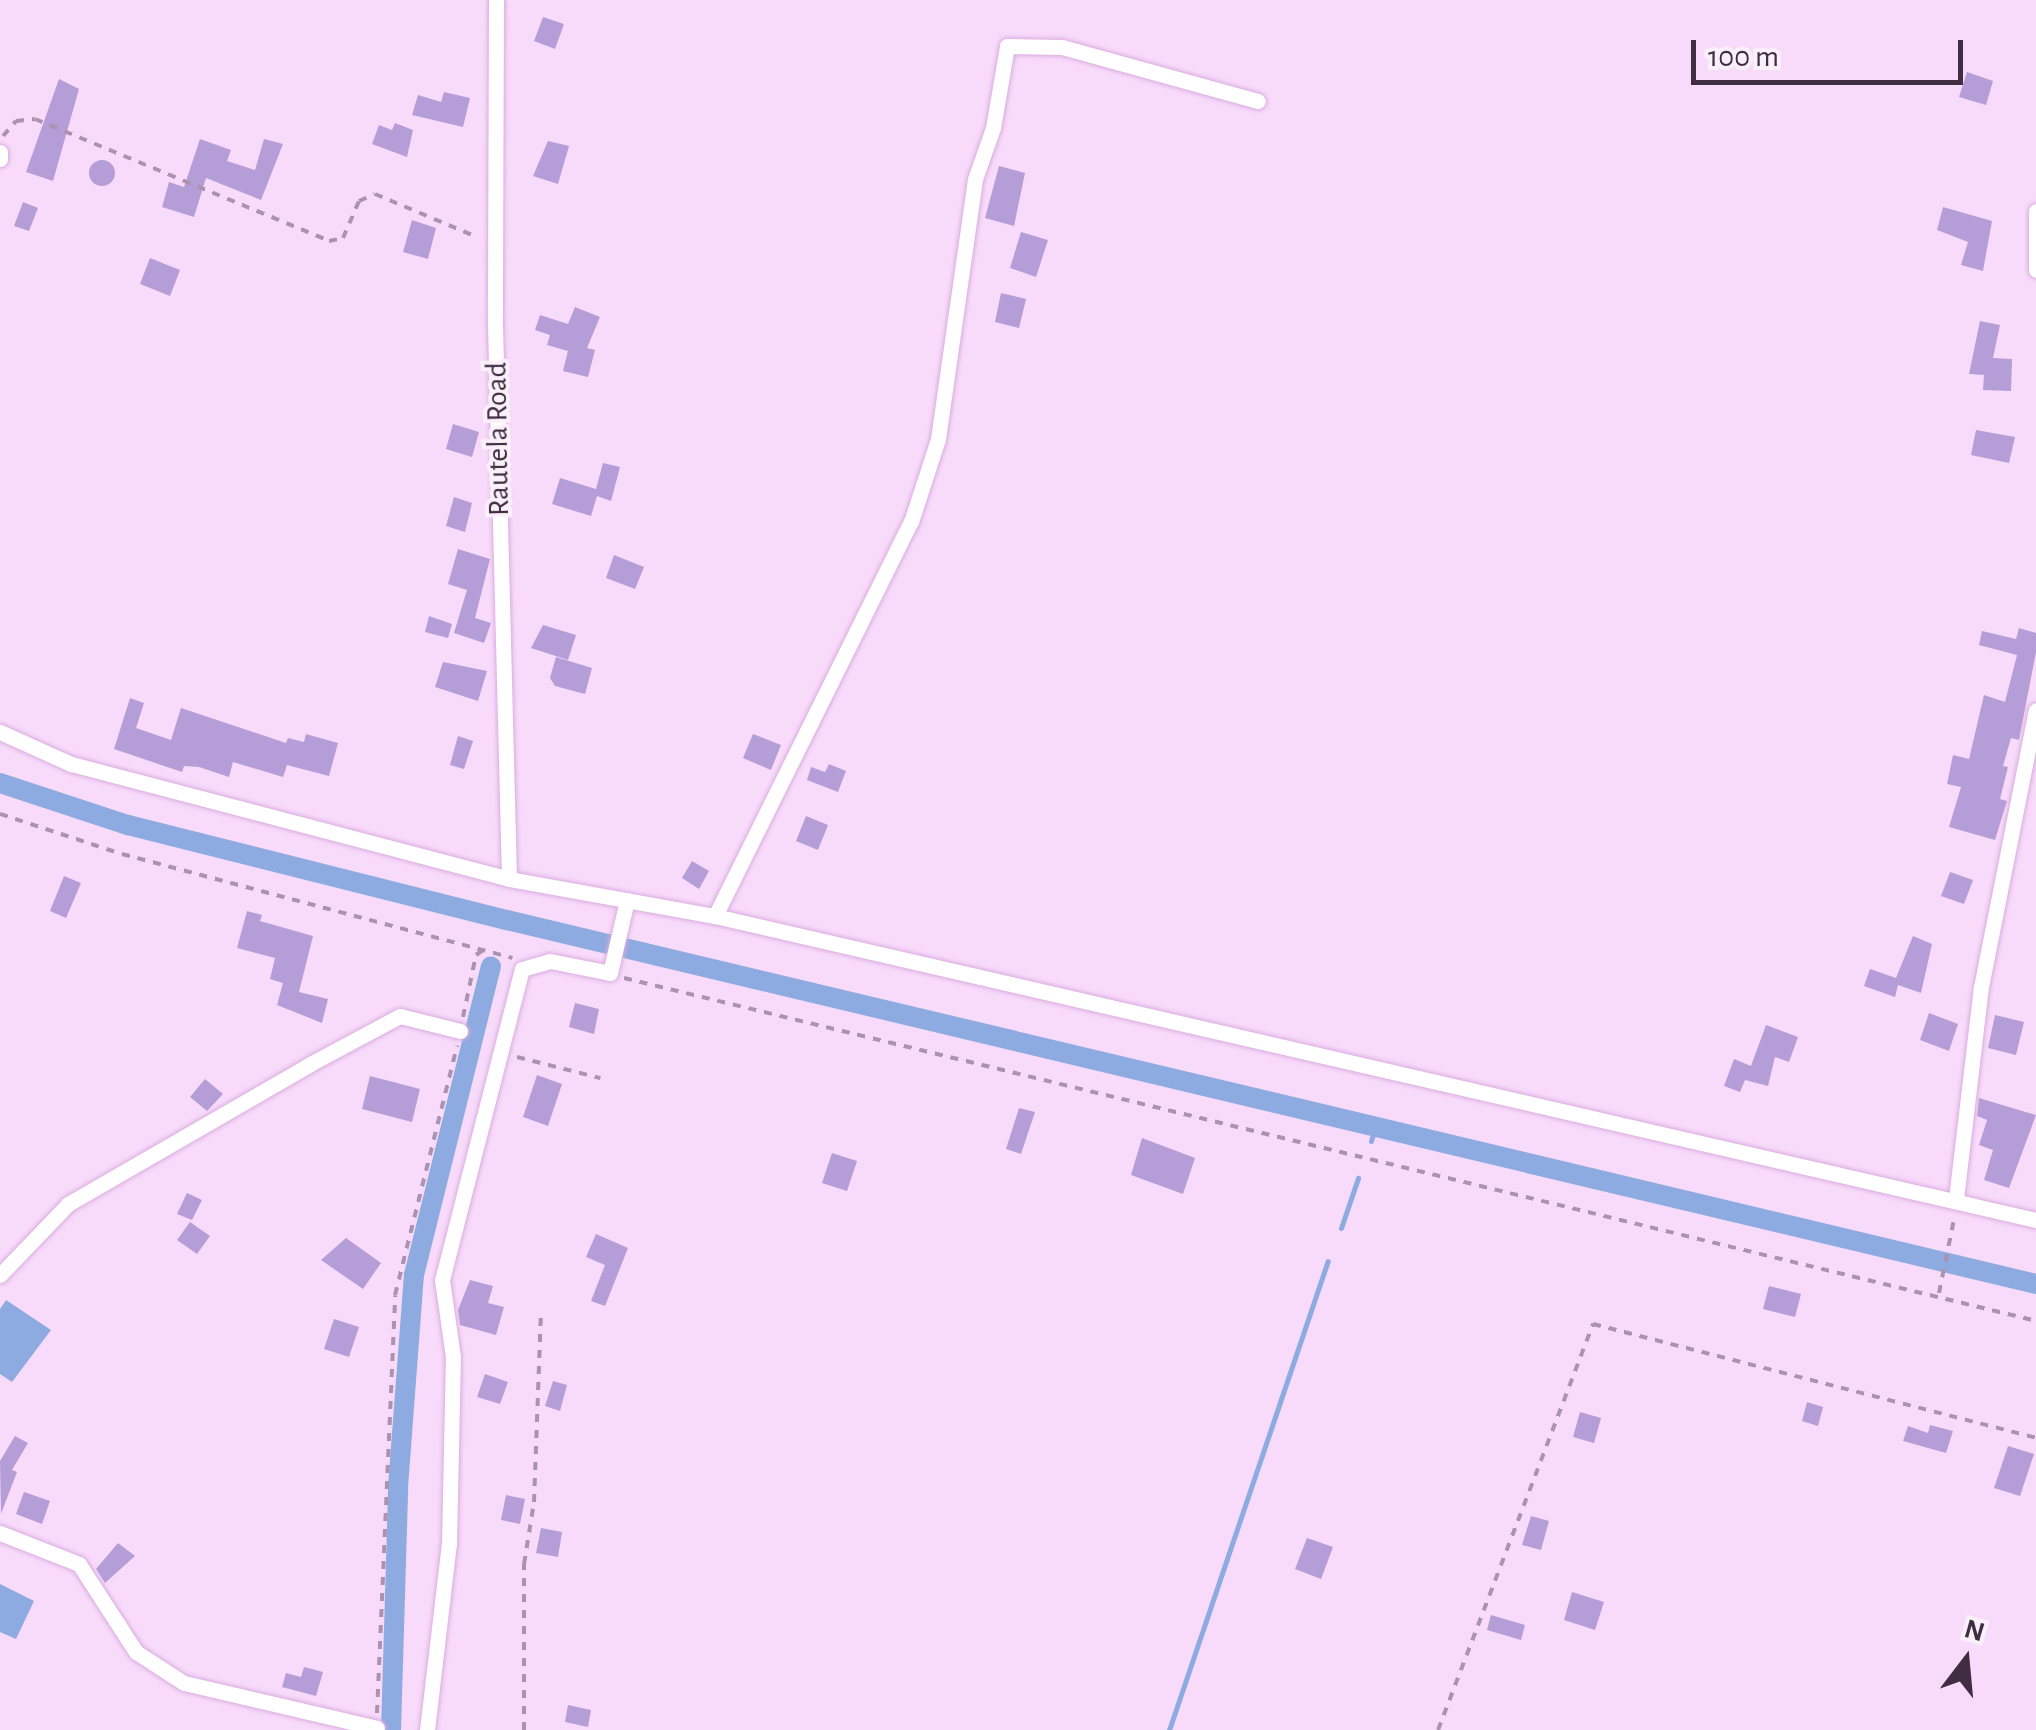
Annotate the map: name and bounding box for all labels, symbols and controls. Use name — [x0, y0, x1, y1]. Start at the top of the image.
scale bar — [1696, 20, 1968, 82]
text: 100 m — [1708, 42, 1779, 72]
street label: Rautela Road — [479, 362, 517, 516]
north arrow — [1916, 1610, 2016, 1710]
text: N — [1961, 1615, 1987, 1647]

